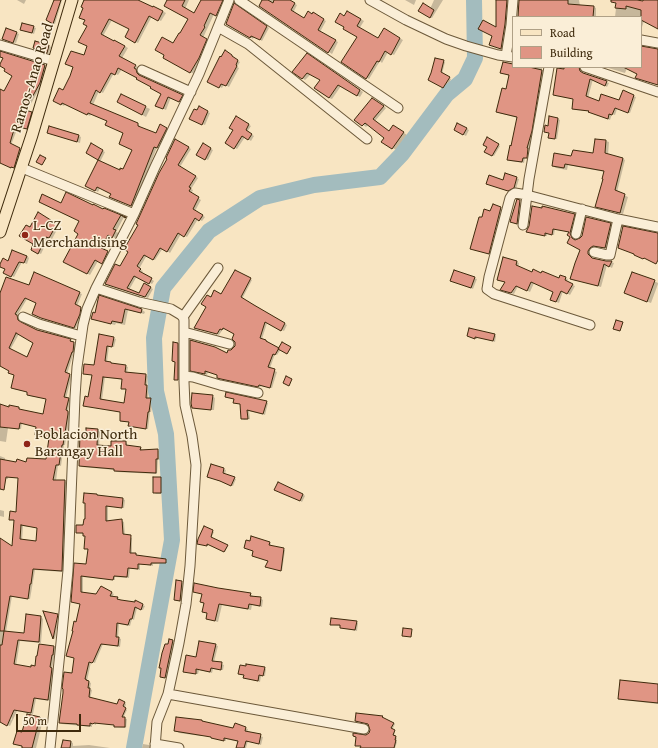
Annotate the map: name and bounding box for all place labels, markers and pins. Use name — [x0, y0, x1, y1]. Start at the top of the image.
place label: L-CZ Merchandising — [33, 217, 127, 252]
marker: L-CZ Merchandising — [20, 230, 30, 240]
place label: Poblacion North Barangay Hall — [35, 426, 137, 461]
marker: Poblacion North Barangay Hall — [22, 439, 32, 449]

